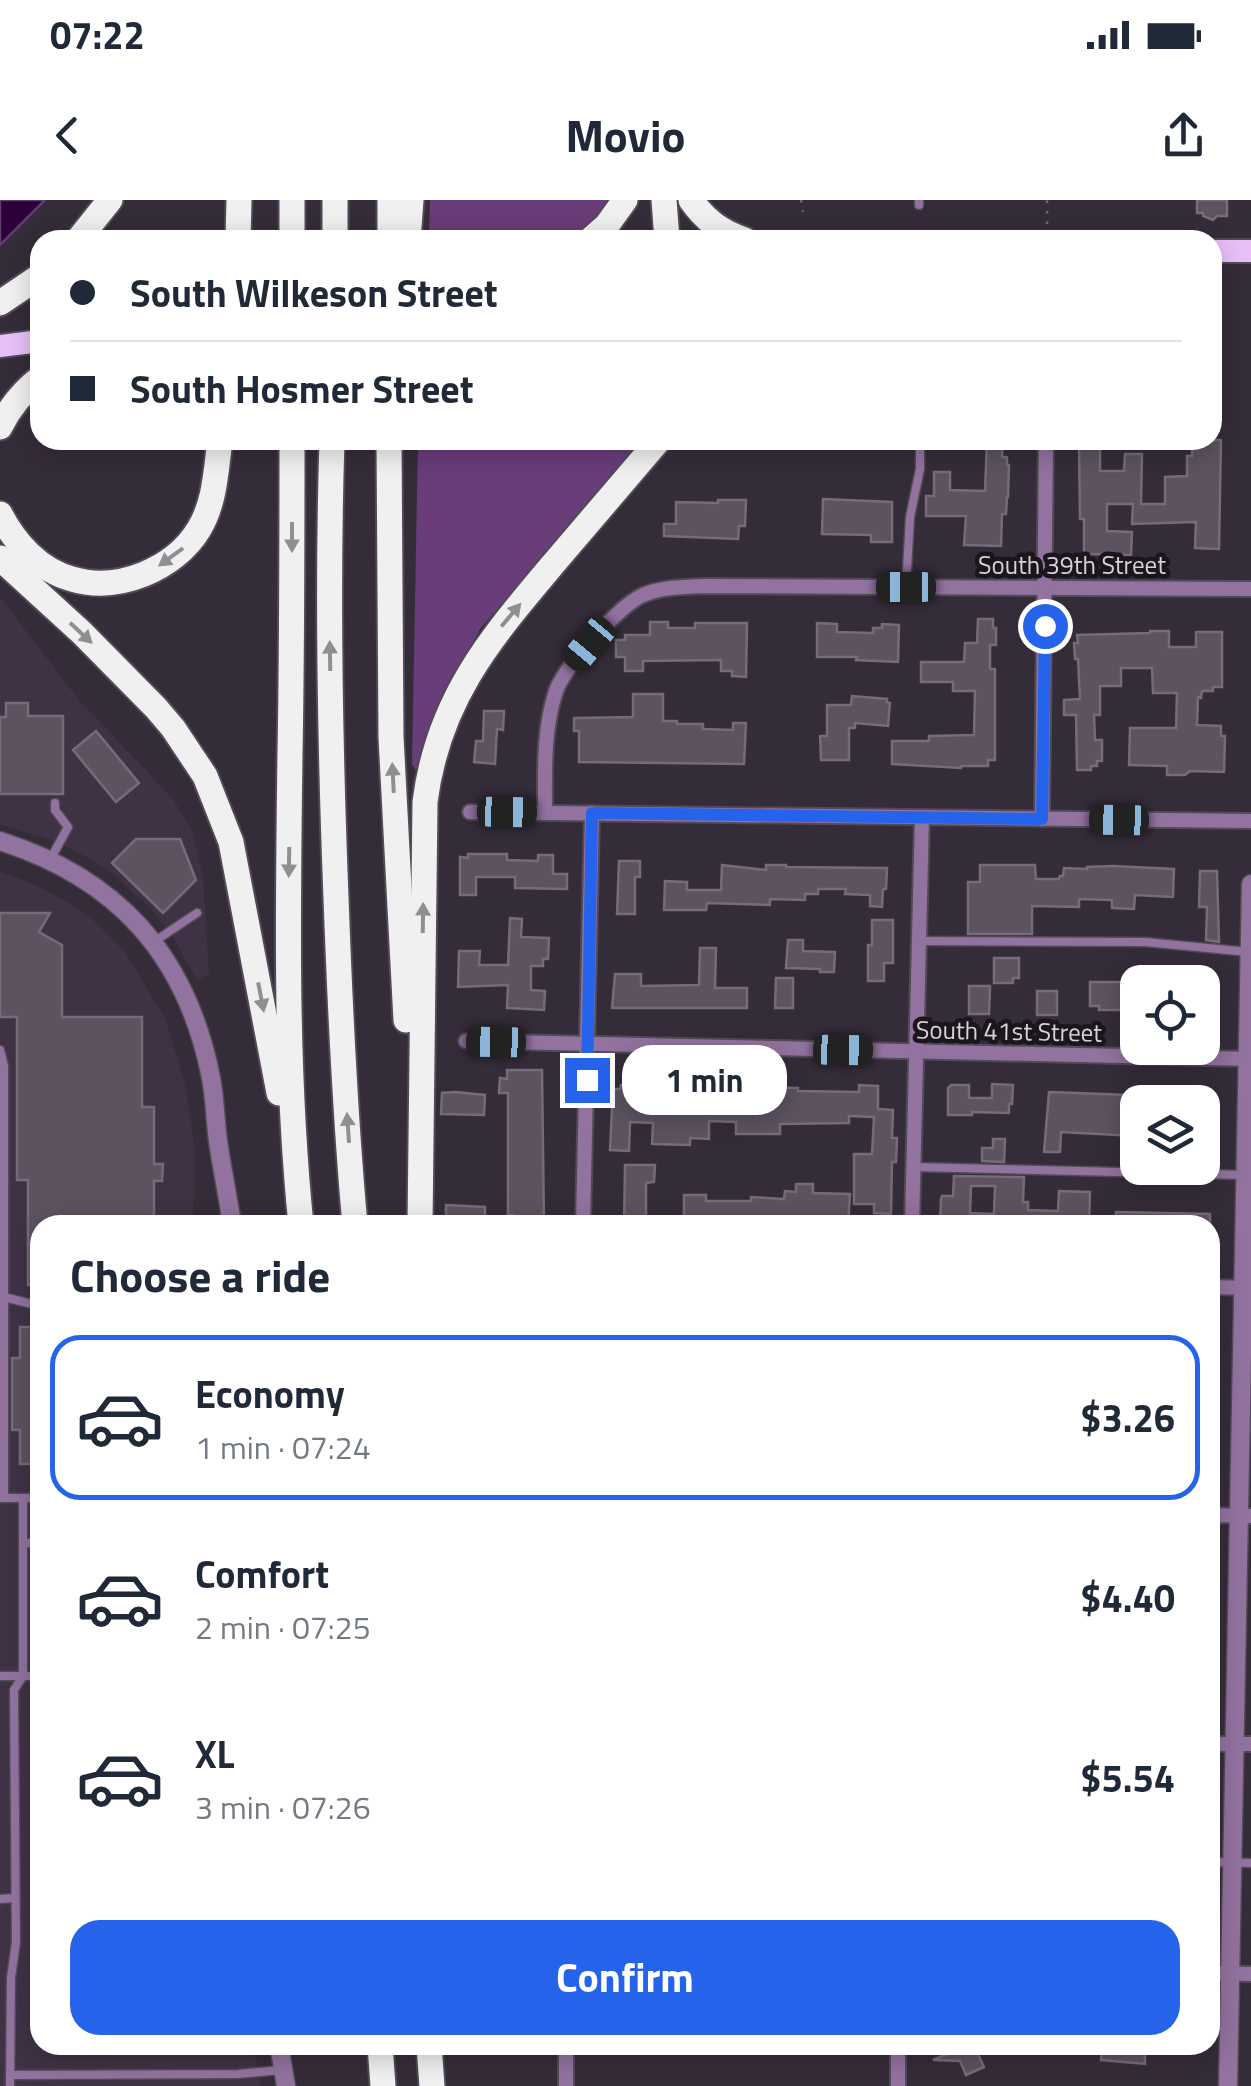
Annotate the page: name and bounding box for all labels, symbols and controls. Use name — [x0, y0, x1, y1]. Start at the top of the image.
text: 07:22 — [50, 6, 145, 64]
text: Movio — [566, 101, 685, 169]
icon: back — [40, 108, 95, 163]
icon: share — [1156, 108, 1211, 163]
text: South Wilkeson Street — [130, 264, 498, 322]
text: South Hosmer Street — [130, 360, 474, 418]
one-way arrow — [284, 522, 300, 554]
street label: South 39th Street — [978, 546, 1166, 584]
one-way arrow — [158, 547, 184, 567]
car — [876, 572, 936, 602]
one-way arrow — [499, 602, 521, 627]
route start — [1023, 604, 1068, 649]
car — [558, 611, 620, 677]
one-way arrow — [69, 621, 93, 644]
one-way arrow — [322, 639, 338, 671]
one-way arrow — [385, 762, 401, 794]
car — [477, 796, 537, 828]
car — [1089, 804, 1149, 836]
one-way arrow — [280, 847, 296, 879]
one-way arrow — [415, 901, 431, 933]
map controls — [1120, 965, 1220, 1185]
button: locate — [1120, 965, 1220, 1065]
one-way arrow — [254, 982, 269, 1013]
street label: South 41st Street — [916, 1010, 1103, 1052]
car — [466, 1026, 526, 1058]
car — [813, 1034, 873, 1066]
callout: 1 min — [622, 1045, 787, 1115]
text: 1 min — [666, 1056, 743, 1104]
route end — [565, 1058, 610, 1103]
button: layers — [1120, 1085, 1220, 1185]
one-way arrow — [340, 1111, 356, 1143]
text: Choose a ride — [70, 1241, 330, 1309]
text: Economy — [195, 1365, 345, 1423]
icon: car — [75, 1373, 165, 1463]
text: $3.26 — [1080, 1389, 1175, 1447]
text: 1 min · 07:24 — [195, 1423, 371, 1471]
text: Comfort — [195, 1545, 329, 1603]
icon: car — [75, 1553, 165, 1643]
text: $4.40 — [1080, 1569, 1175, 1627]
text: 2 min · 07:25 — [195, 1603, 371, 1651]
text: XL — [195, 1725, 235, 1783]
icon: car — [75, 1733, 165, 1823]
text: $5.54 — [1080, 1749, 1175, 1807]
text: 3 min · 07:26 — [195, 1783, 371, 1831]
button: Confirm — [70, 1920, 1180, 2035]

